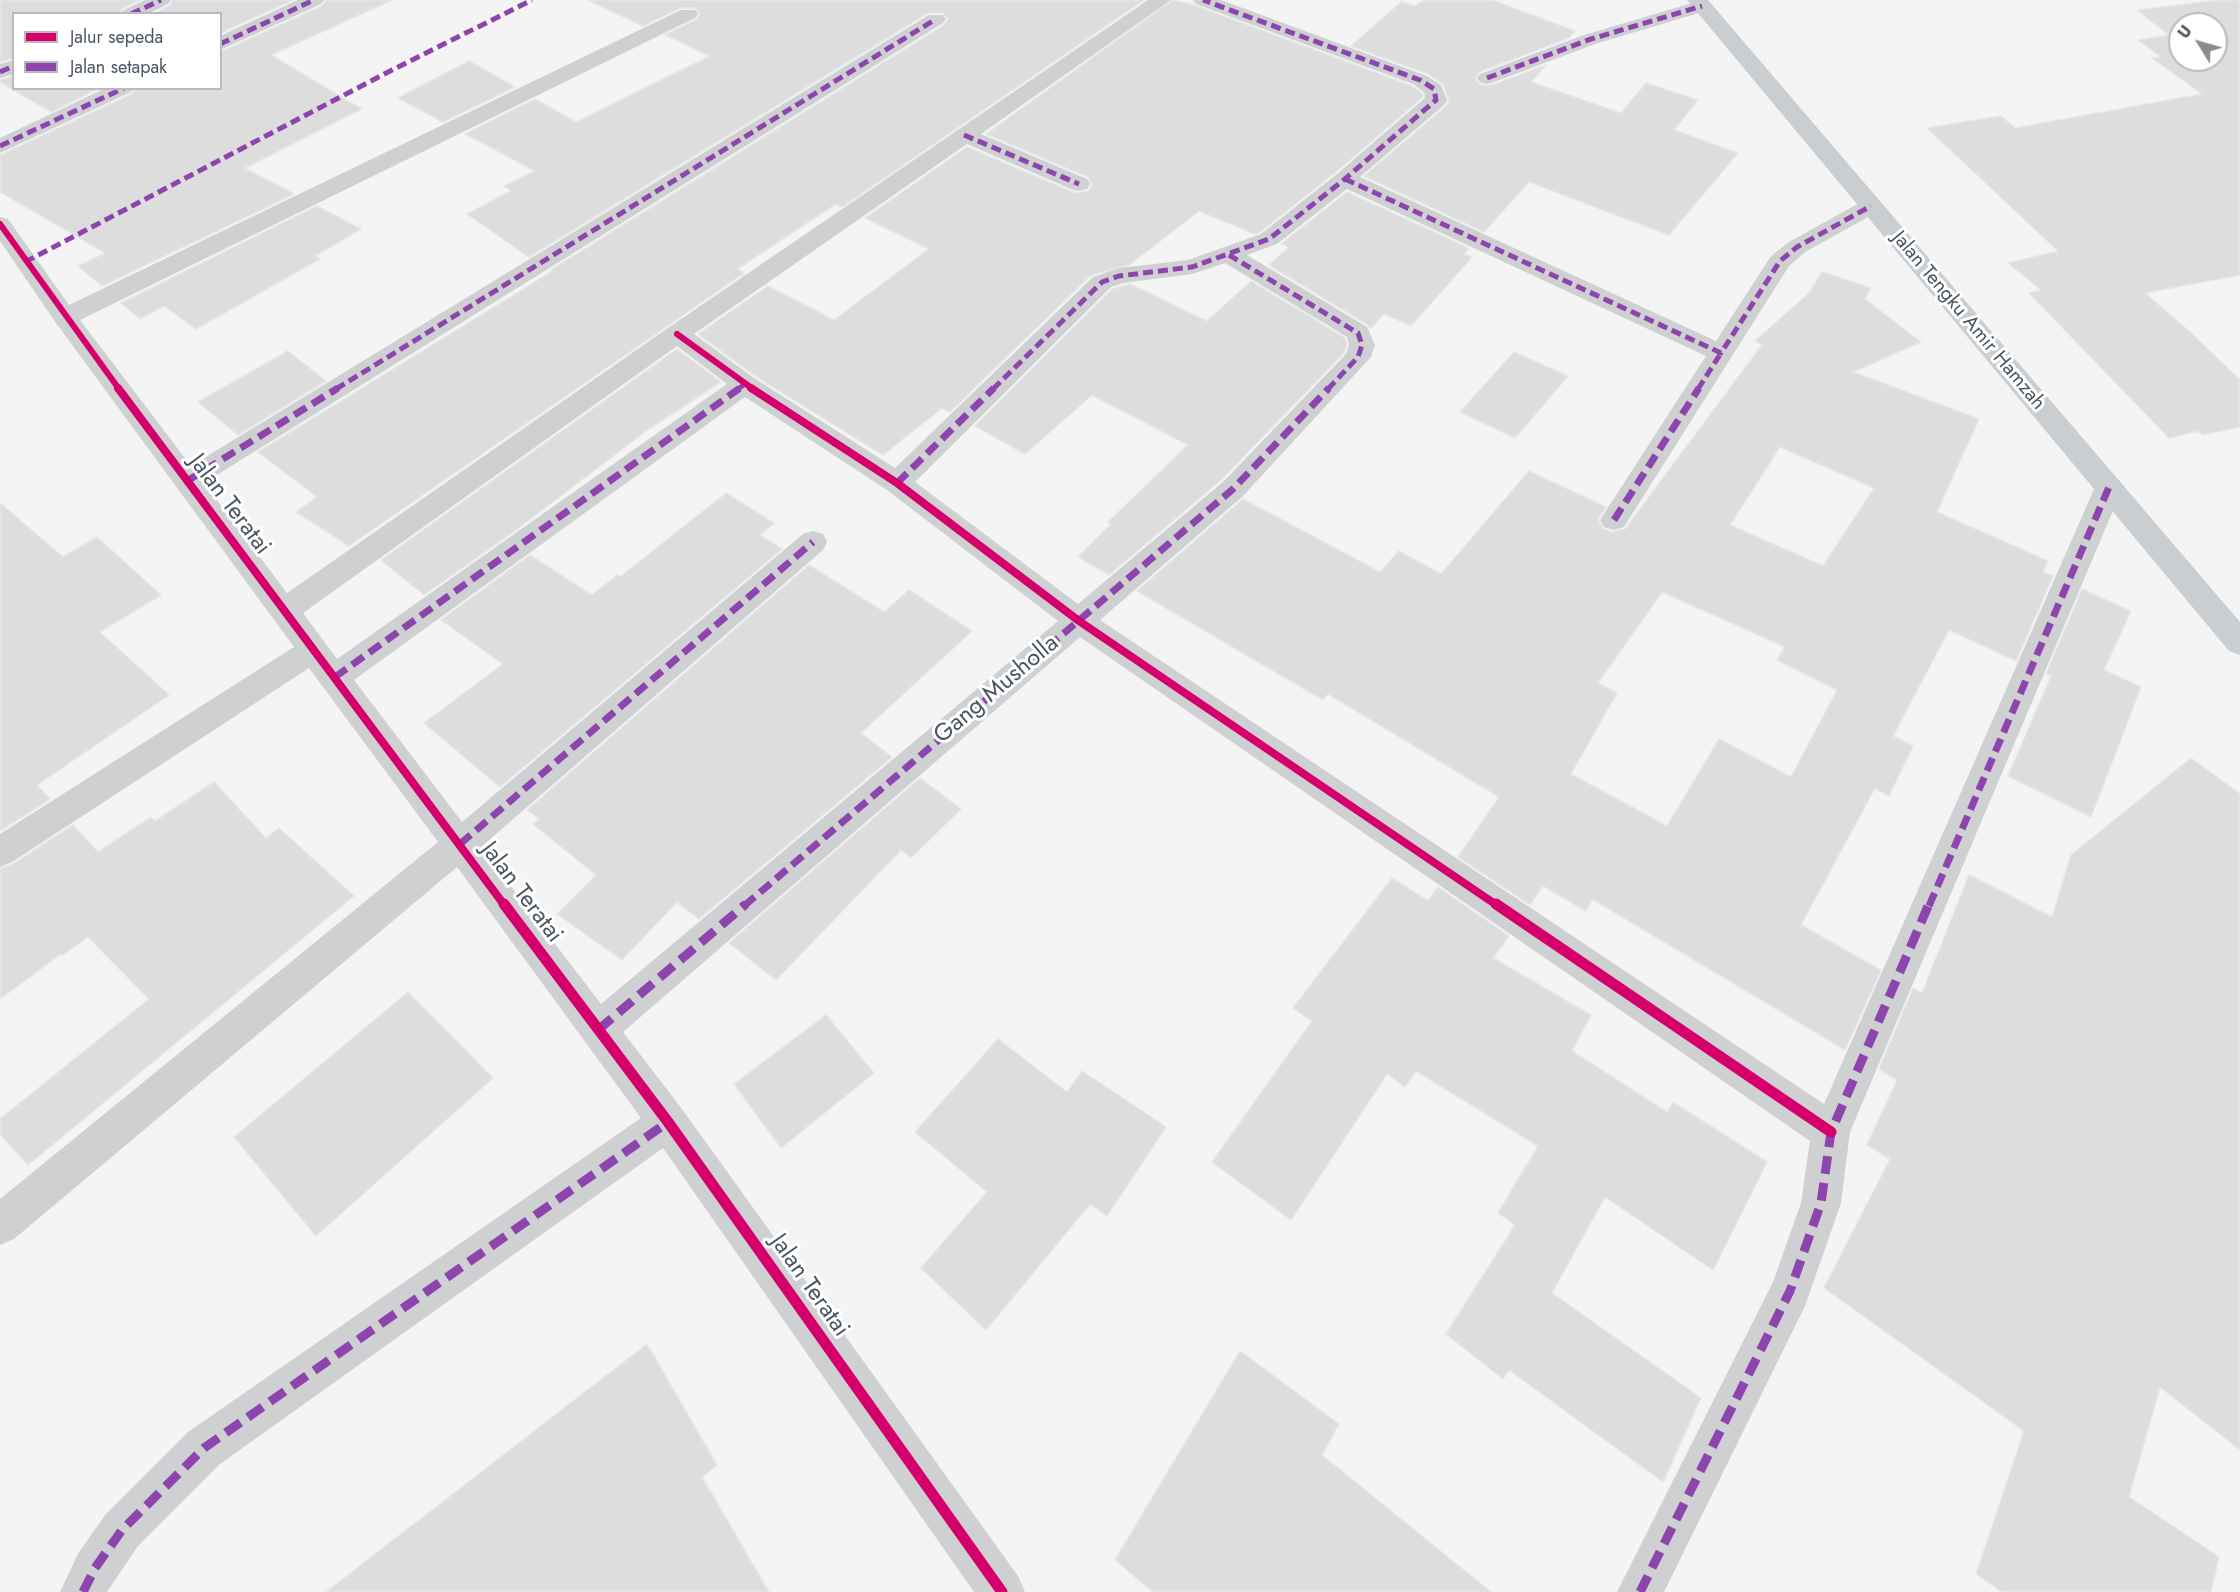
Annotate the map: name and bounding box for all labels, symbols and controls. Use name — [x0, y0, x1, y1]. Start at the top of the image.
legend — [12, 12, 222, 90]
north arrow — [2168, 12, 2228, 72]
text: U — [2172, 21, 2197, 43]
text: Jalur sepeda — [70, 24, 163, 50]
text: Jalan setapak — [70, 54, 167, 80]
street label: Jalan Tengku Amir Hamzah — [1886, 227, 2050, 415]
street label: Jalan Teratai — [182, 449, 276, 561]
street label: Gang Musholla — [929, 630, 1065, 750]
street label: Jalan Teratai — [474, 837, 568, 949]
street label: Jalan Teratai — [763, 1229, 855, 1343]

